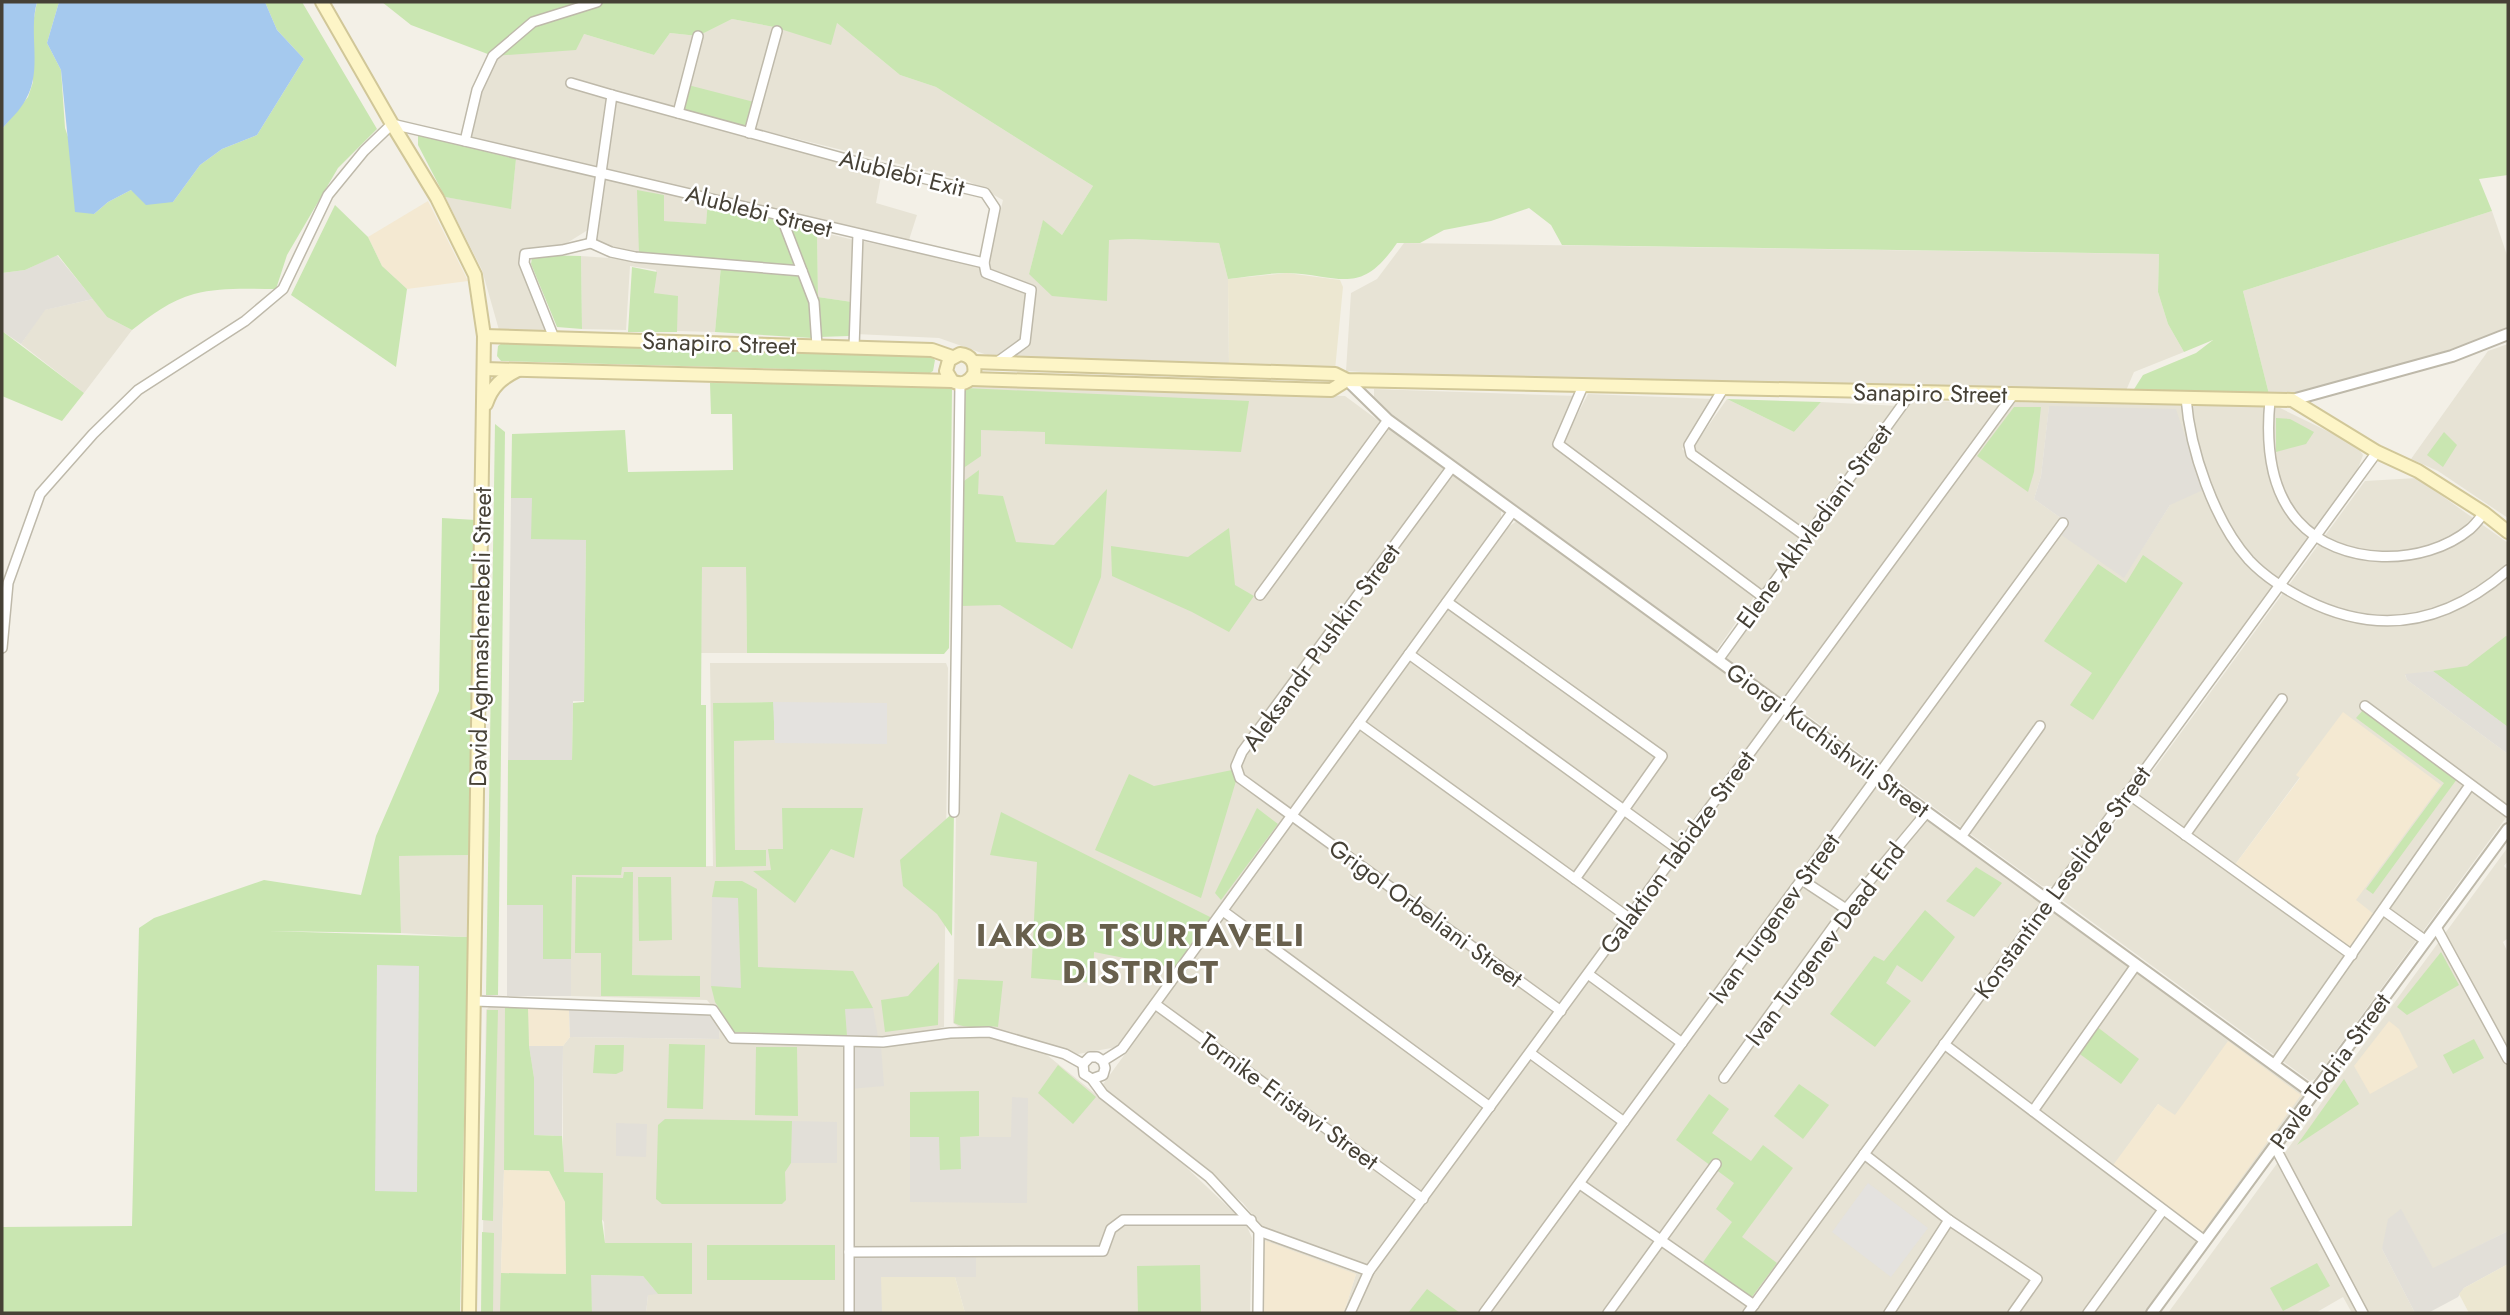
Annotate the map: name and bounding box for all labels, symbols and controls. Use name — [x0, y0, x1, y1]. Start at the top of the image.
street label: Alublebi Exit — [836, 141, 969, 206]
street label: Alublebi Street — [682, 176, 836, 246]
street label: Sanapiro Street — [641, 323, 797, 363]
street label: Sanapiro Street — [1853, 374, 2008, 412]
street label: Elene Akhvlediani Street — [1728, 416, 1900, 636]
street label: David Aghmashenebeli Street — [460, 487, 500, 787]
street label: Aleksandr Pushkin Street — [1234, 536, 1408, 758]
street label: Giorgi Kuchishvili Street — [1719, 654, 1937, 826]
street label: Galaktion Tabidze Street — [1591, 743, 1763, 961]
street label: Konstantine Leselidze Street — [1965, 758, 2159, 1006]
street label: Ivan Turgenev Street — [1700, 825, 1848, 1010]
street label: Grigol Orbeliani Street — [1322, 831, 1530, 996]
street label: Ivan Turgenev Dead End — [1737, 835, 1913, 1053]
district label: IAKOB TSURTAVELI DISTRICT — [976, 912, 1306, 995]
street label: Pavle Todria Street — [2261, 985, 2399, 1156]
street label: Tornike Eristavi Street — [1192, 1024, 1386, 1178]

